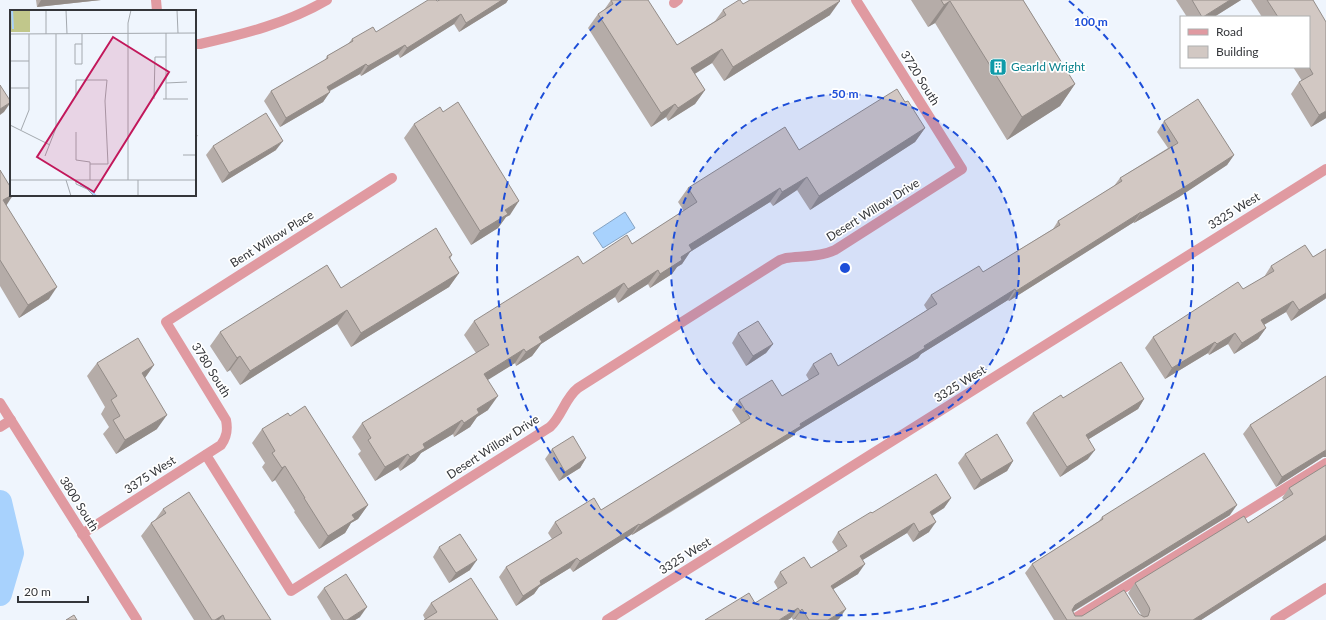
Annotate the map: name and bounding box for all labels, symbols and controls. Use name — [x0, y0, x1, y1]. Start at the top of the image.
inset map — [10, 10, 196, 196]
text: 100 m — [1074, 14, 1108, 29]
legend — [1180, 16, 1310, 68]
text: Road — [1216, 24, 1243, 39]
text: Building — [1216, 44, 1259, 59]
street label: 3720 South — [898, 48, 943, 108]
building icon: Gearld Wright — [988, 57, 1008, 77]
place label: Gearld Wright — [1011, 59, 1086, 74]
text: 50 m — [832, 86, 858, 101]
street label: Desert Willow Drive — [823, 175, 922, 244]
street label: 3325 West — [1205, 188, 1263, 232]
street label: Bent Willow Place — [227, 207, 316, 270]
centre of rings — [838, 261, 852, 275]
street label: 3780 South — [189, 340, 234, 400]
street label: 3325 West — [931, 361, 989, 405]
street label: Desert Willow Drive — [444, 411, 542, 482]
street label: 3375 West — [121, 452, 179, 497]
street label: 3800 South — [57, 474, 102, 534]
street label: 3325 West — [656, 533, 714, 577]
scale bar — [18, 578, 88, 604]
text: 20 m — [24, 584, 51, 599]

